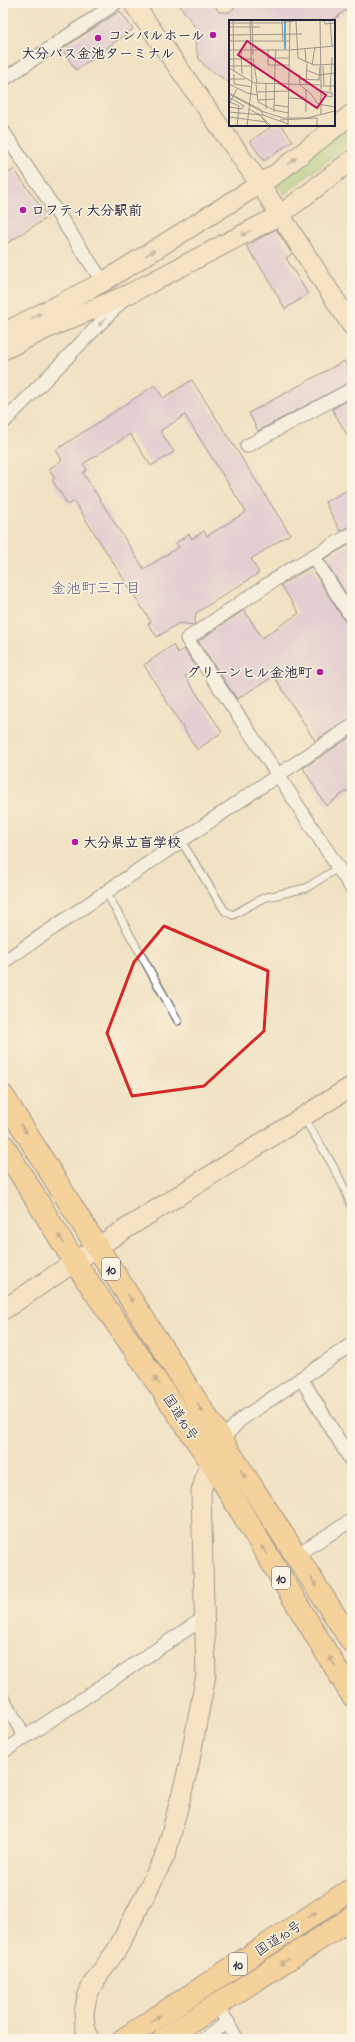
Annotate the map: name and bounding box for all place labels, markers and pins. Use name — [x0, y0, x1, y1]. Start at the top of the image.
place label: コンパルホール — [108, 26, 205, 47]
marker: コンパルホール — [208, 30, 218, 40]
marker: 大分バス金池ターミナル — [93, 33, 103, 43]
place label: 大分バス金池ターミナル — [21, 44, 175, 65]
place label: ロフティ大分駅前 — [31, 201, 142, 222]
marker: ロフティ大分駅前 — [18, 205, 28, 215]
place label: グリーンヒル金池町 — [187, 663, 312, 684]
marker: グリーンヒル金池町 — [315, 667, 325, 677]
place label: 大分県立盲学校 — [83, 833, 181, 854]
marker: 大分県立盲学校 — [70, 837, 80, 847]

